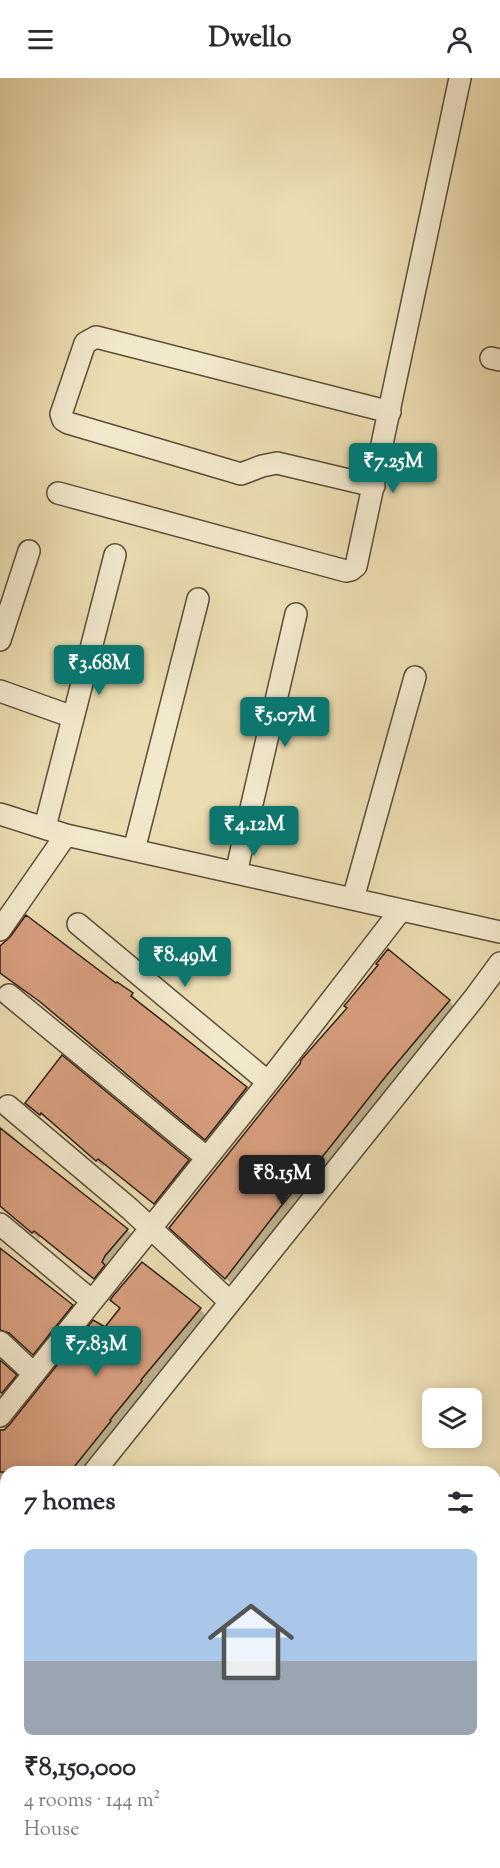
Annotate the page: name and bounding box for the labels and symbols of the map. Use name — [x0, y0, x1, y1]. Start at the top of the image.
pin: ₹7.25M — [344, 443, 442, 494]
pin: ₹3.68M — [50, 645, 148, 696]
pin: ₹5.07M — [236, 697, 334, 748]
pin: ₹4.12M — [205, 806, 303, 857]
pin: ₹8.49M — [136, 937, 234, 988]
pin: ₹8.15M — [233, 1155, 331, 1206]
pin: ₹7.83M — [47, 1326, 145, 1377]

